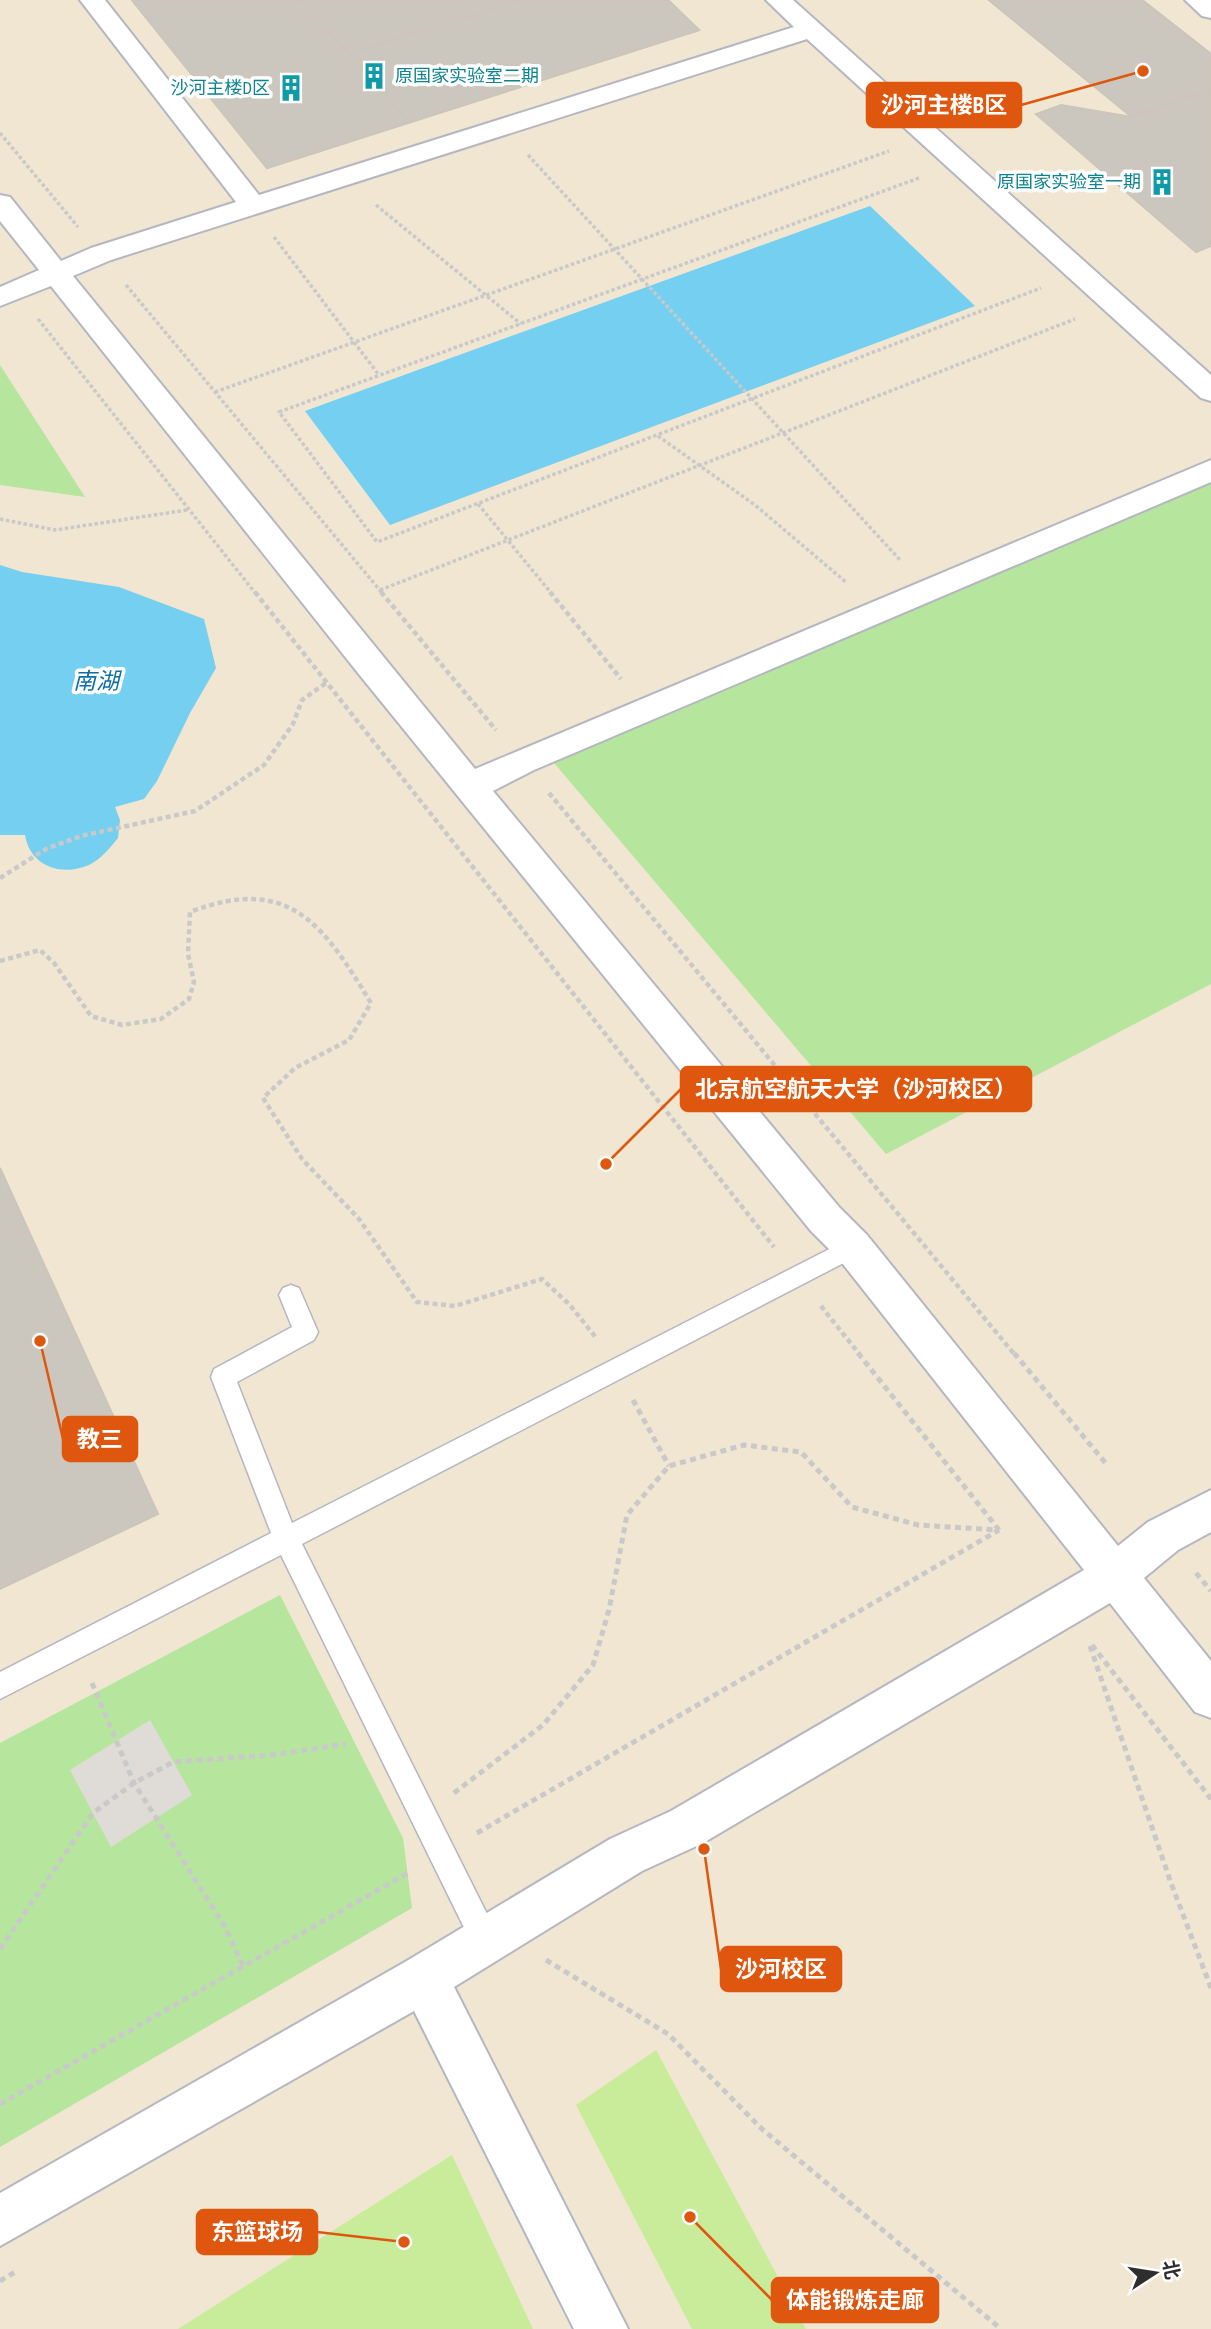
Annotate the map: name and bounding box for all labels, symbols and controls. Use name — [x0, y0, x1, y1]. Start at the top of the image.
building icon: 原国家实验室二期 — [359, 61, 389, 91]
place label: 原国家实验室二期 — [395, 64, 539, 87]
building icon: 沙河主楼D区 — [276, 73, 306, 103]
place label: 沙河主楼D区 — [171, 76, 270, 99]
callout: 沙河主楼B区 — [867, 83, 1021, 127]
text: 沙河主楼B区 — [881, 90, 1007, 119]
building icon: 原国家实验室一期 — [1147, 167, 1177, 197]
place label: 原国家实验室一期 — [997, 170, 1141, 193]
water label: 南湖 — [73, 666, 122, 695]
callout: 北京航空航天大学（沙河校区） — [681, 1067, 1031, 1111]
text: 北京航空航天大学（沙河校区） — [695, 1074, 1017, 1103]
callout: 教三 — [63, 1417, 137, 1461]
text: 教三 — [77, 1424, 123, 1453]
callout: 沙河校区 — [721, 1947, 841, 1991]
text: 沙河校区 — [735, 1954, 827, 1983]
callout: 东篮球场 — [197, 2210, 317, 2254]
text: 东篮球场 — [211, 2217, 303, 2246]
north arrow — [1120, 2238, 1190, 2308]
text: 北 — [1158, 2258, 1185, 2281]
callout: 体能锻炼走廊 — [772, 2278, 938, 2322]
text: 体能锻炼走廊 — [786, 2285, 924, 2314]

